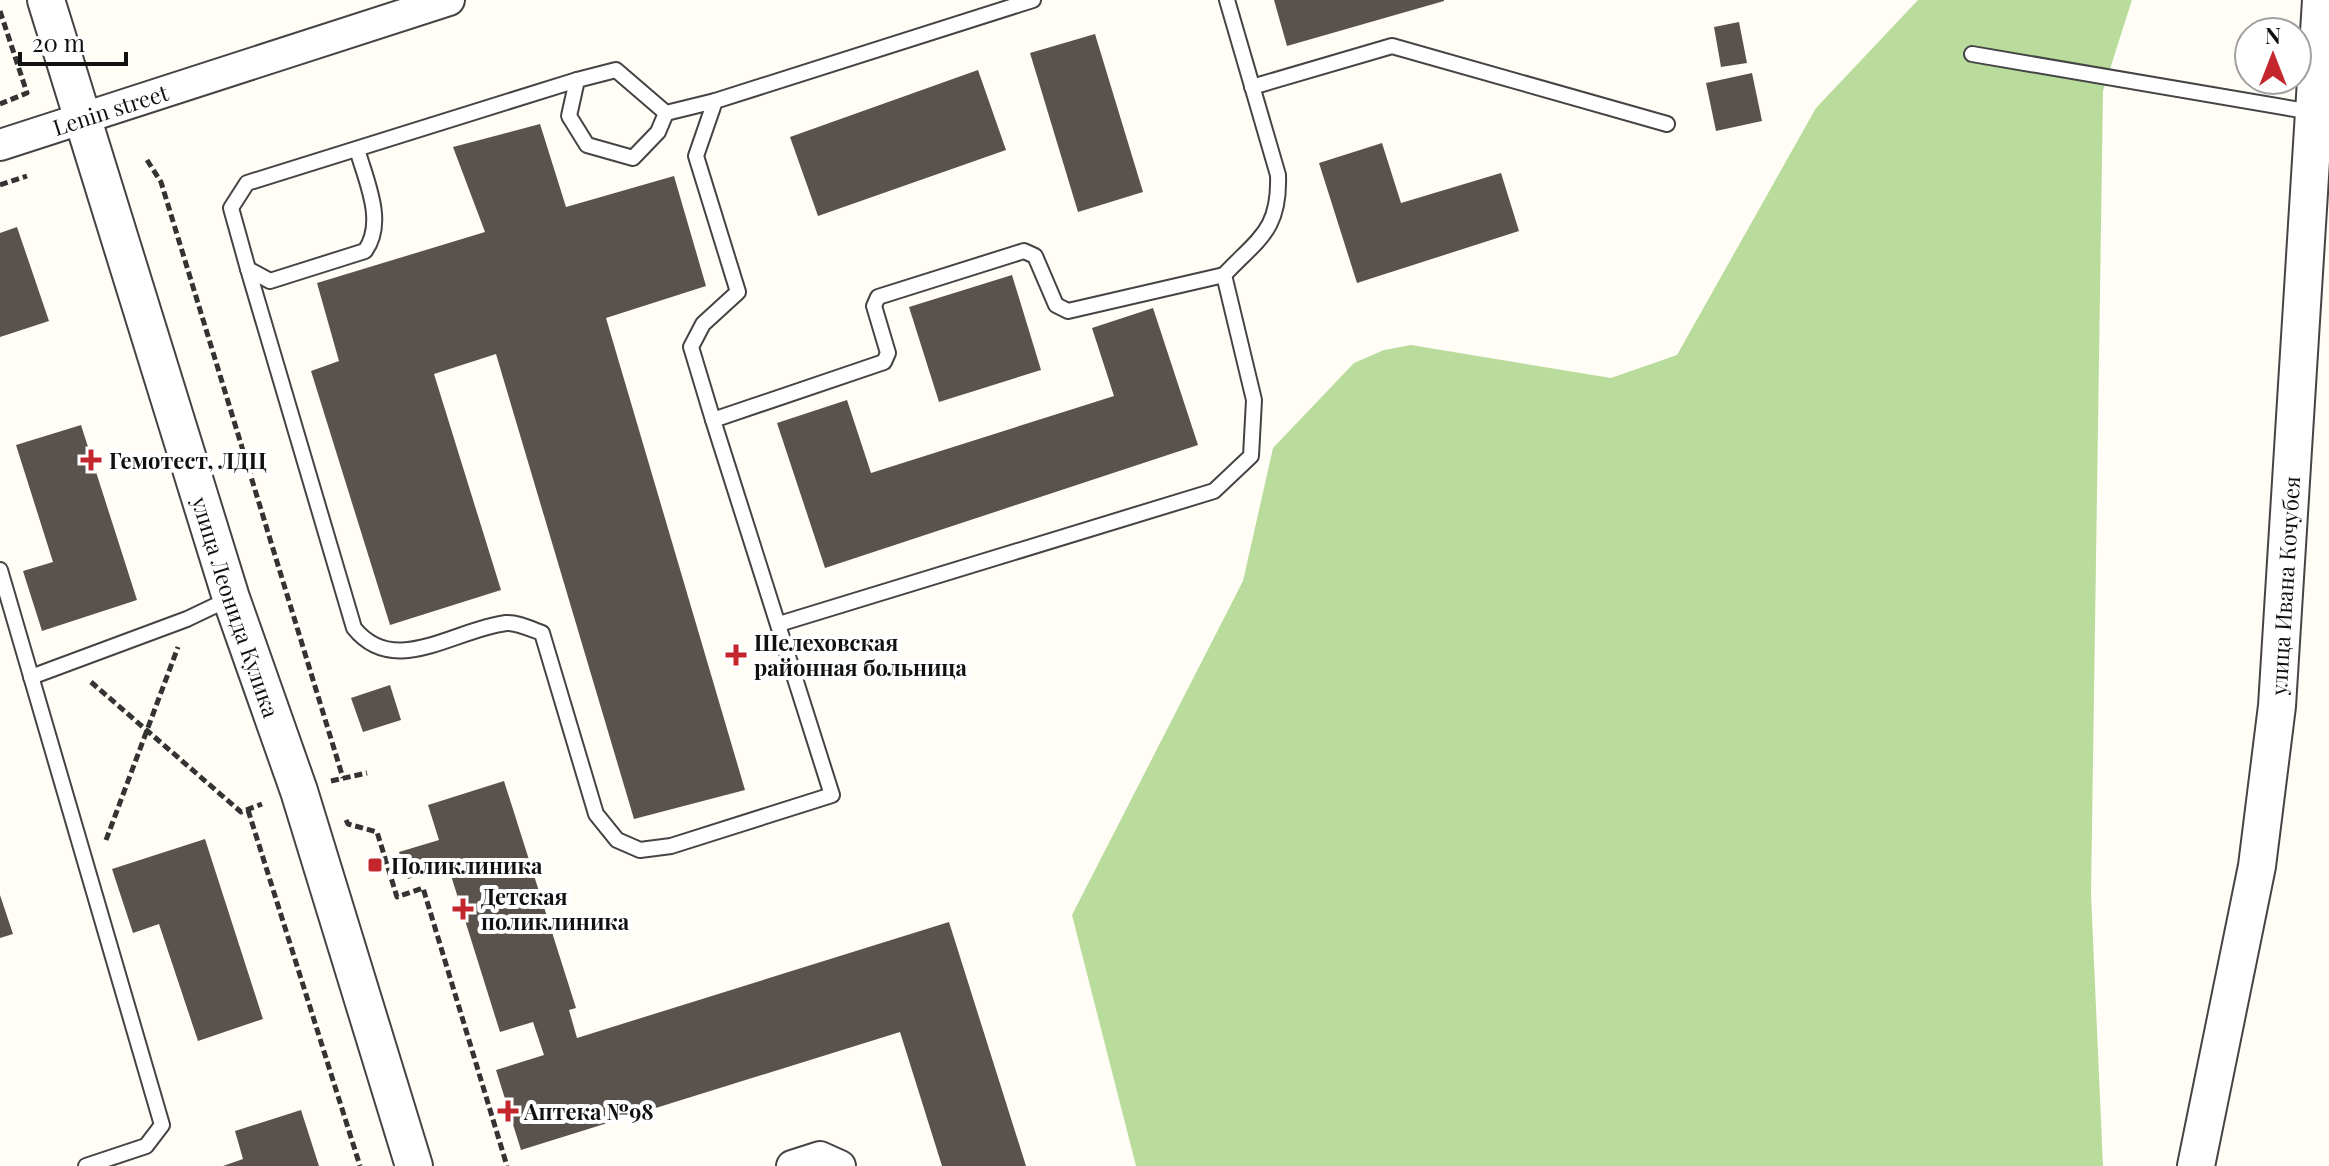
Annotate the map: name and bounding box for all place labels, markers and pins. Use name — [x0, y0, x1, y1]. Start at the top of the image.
place label: Гемотест, ЛДЦ — [109, 445, 267, 475]
marker: Гемотест, ЛДЦ — [80, 449, 102, 471]
place label: Шелеховская районная больница — [754, 627, 968, 682]
marker: Шелеховская районная больница — [725, 644, 747, 666]
place label: Поликлиника — [391, 850, 543, 880]
marker: Поликлиника — [366, 856, 384, 874]
place label: Детская поликлиника — [481, 881, 630, 936]
marker: Детская поликлиника — [452, 898, 474, 920]
place label: Аптека №98 — [523, 1096, 654, 1126]
marker: Аптека №98 — [499, 1102, 517, 1120]

